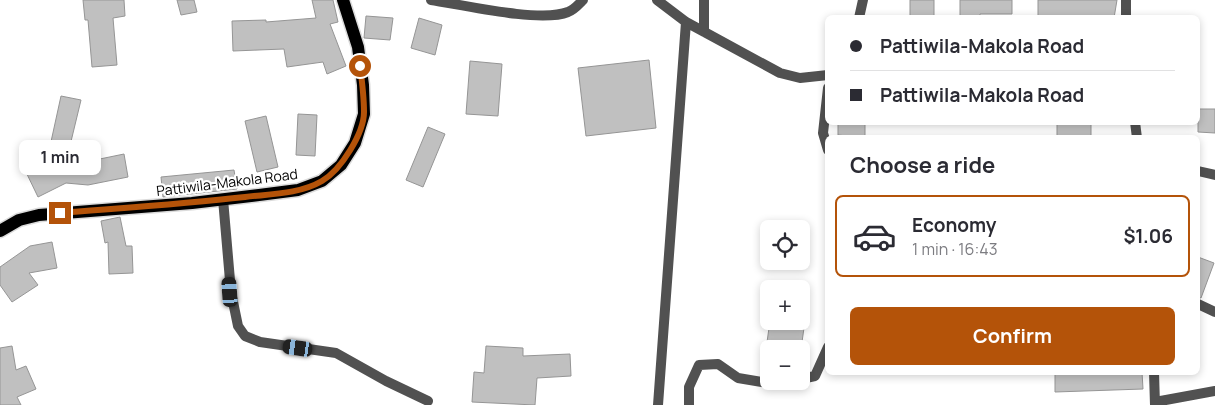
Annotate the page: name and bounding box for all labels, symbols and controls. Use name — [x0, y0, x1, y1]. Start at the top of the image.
text: Pattiwila-Makola Road — [880, 33, 1084, 59]
route start — [349, 55, 371, 77]
text: Pattiwila-Makola Road — [880, 82, 1084, 108]
callout: 1 min — [19, 140, 101, 176]
text: 1 min — [40, 146, 80, 168]
text: Choose a ride — [850, 150, 995, 180]
street label: Pattiwila-Makola Road — [155, 164, 299, 200]
route end — [49, 202, 71, 224]
text: Economy — [912, 212, 996, 238]
icon: car — [852, 214, 897, 259]
map controls — [760, 220, 810, 390]
button: locate — [760, 220, 810, 270]
text: $1.06 — [1123, 223, 1173, 249]
text: 1 min · 16:43 — [912, 238, 998, 260]
car — [221, 277, 238, 307]
button: + — [760, 280, 810, 330]
button: Confirm — [850, 307, 1175, 365]
car — [282, 338, 313, 358]
button: − — [760, 340, 810, 390]

